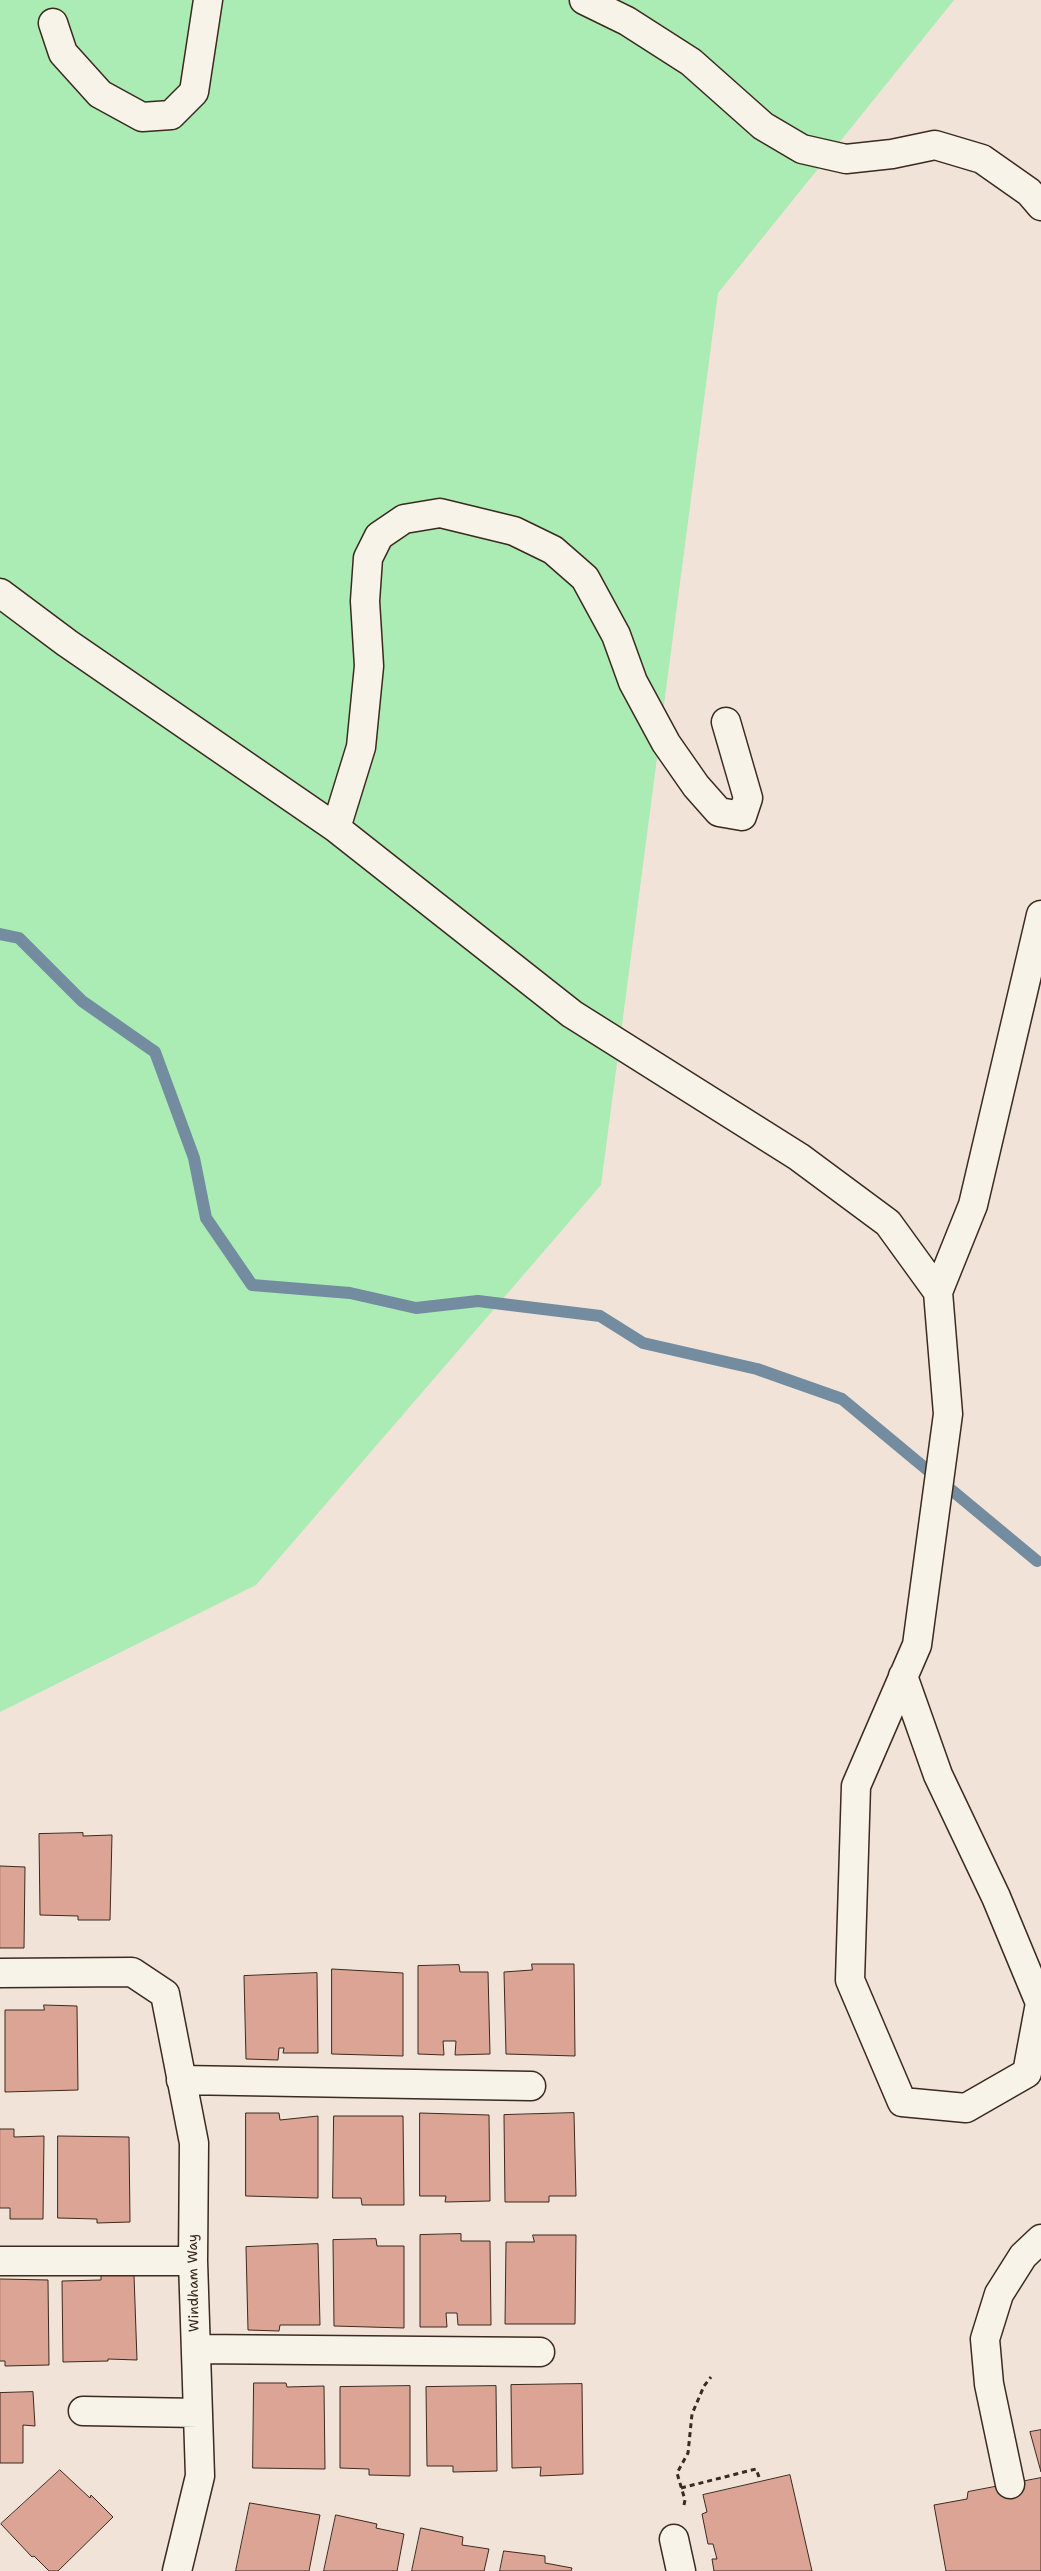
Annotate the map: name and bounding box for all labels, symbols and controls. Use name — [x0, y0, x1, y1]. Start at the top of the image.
street label: Windham Way — [185, 2234, 203, 2332]

